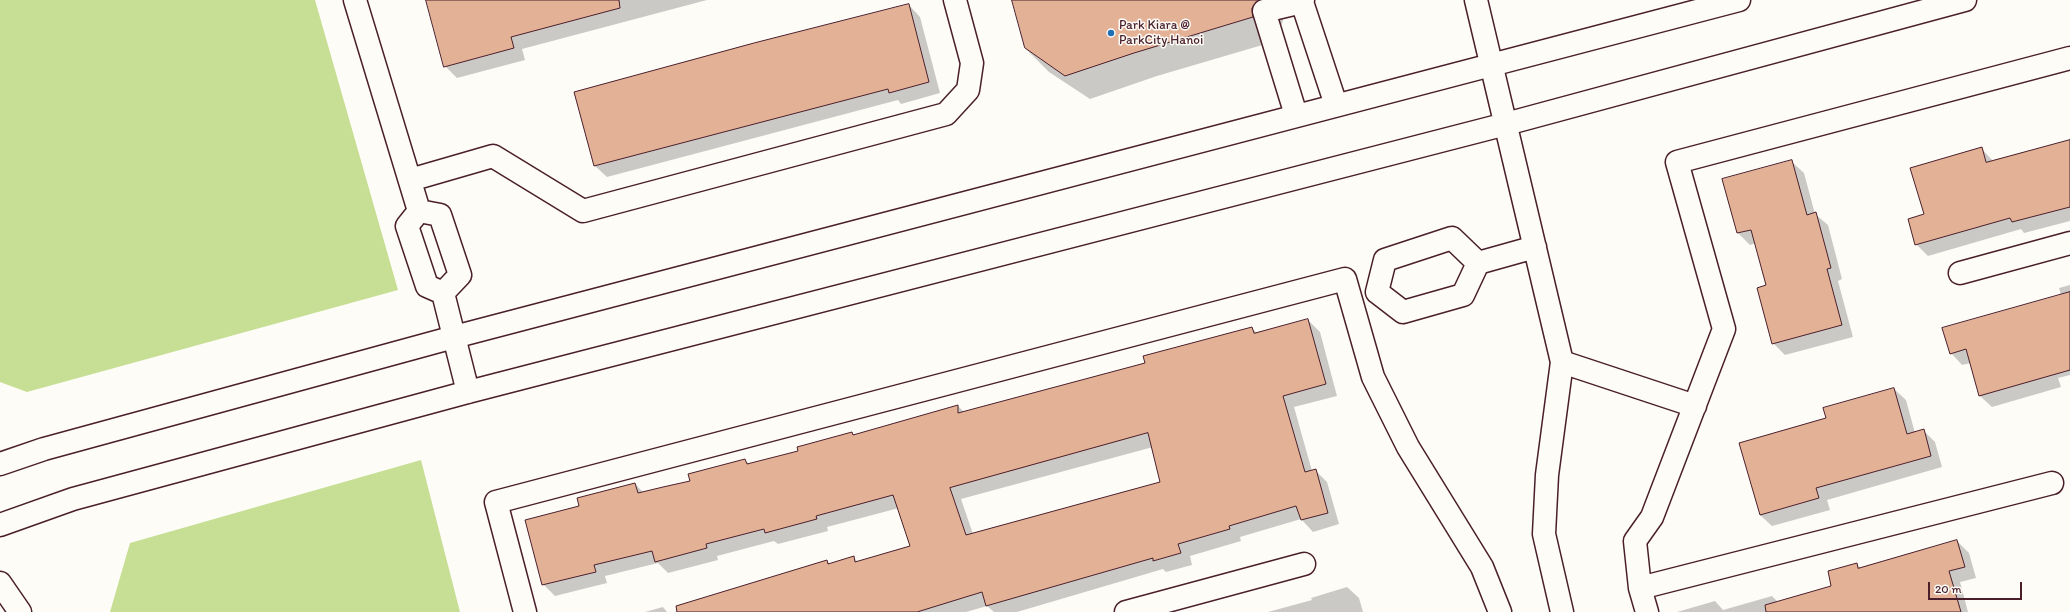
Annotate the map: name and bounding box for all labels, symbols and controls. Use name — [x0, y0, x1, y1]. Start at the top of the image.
place label: Park Kiara @ ParkCity Hanoi — [1119, 18, 1203, 49]
marker: Park Kiara @ ParkCity Hanoi — [1106, 28, 1116, 38]
scale bar — [1930, 574, 2024, 600]
text: 20 m — [1935, 582, 1962, 596]

